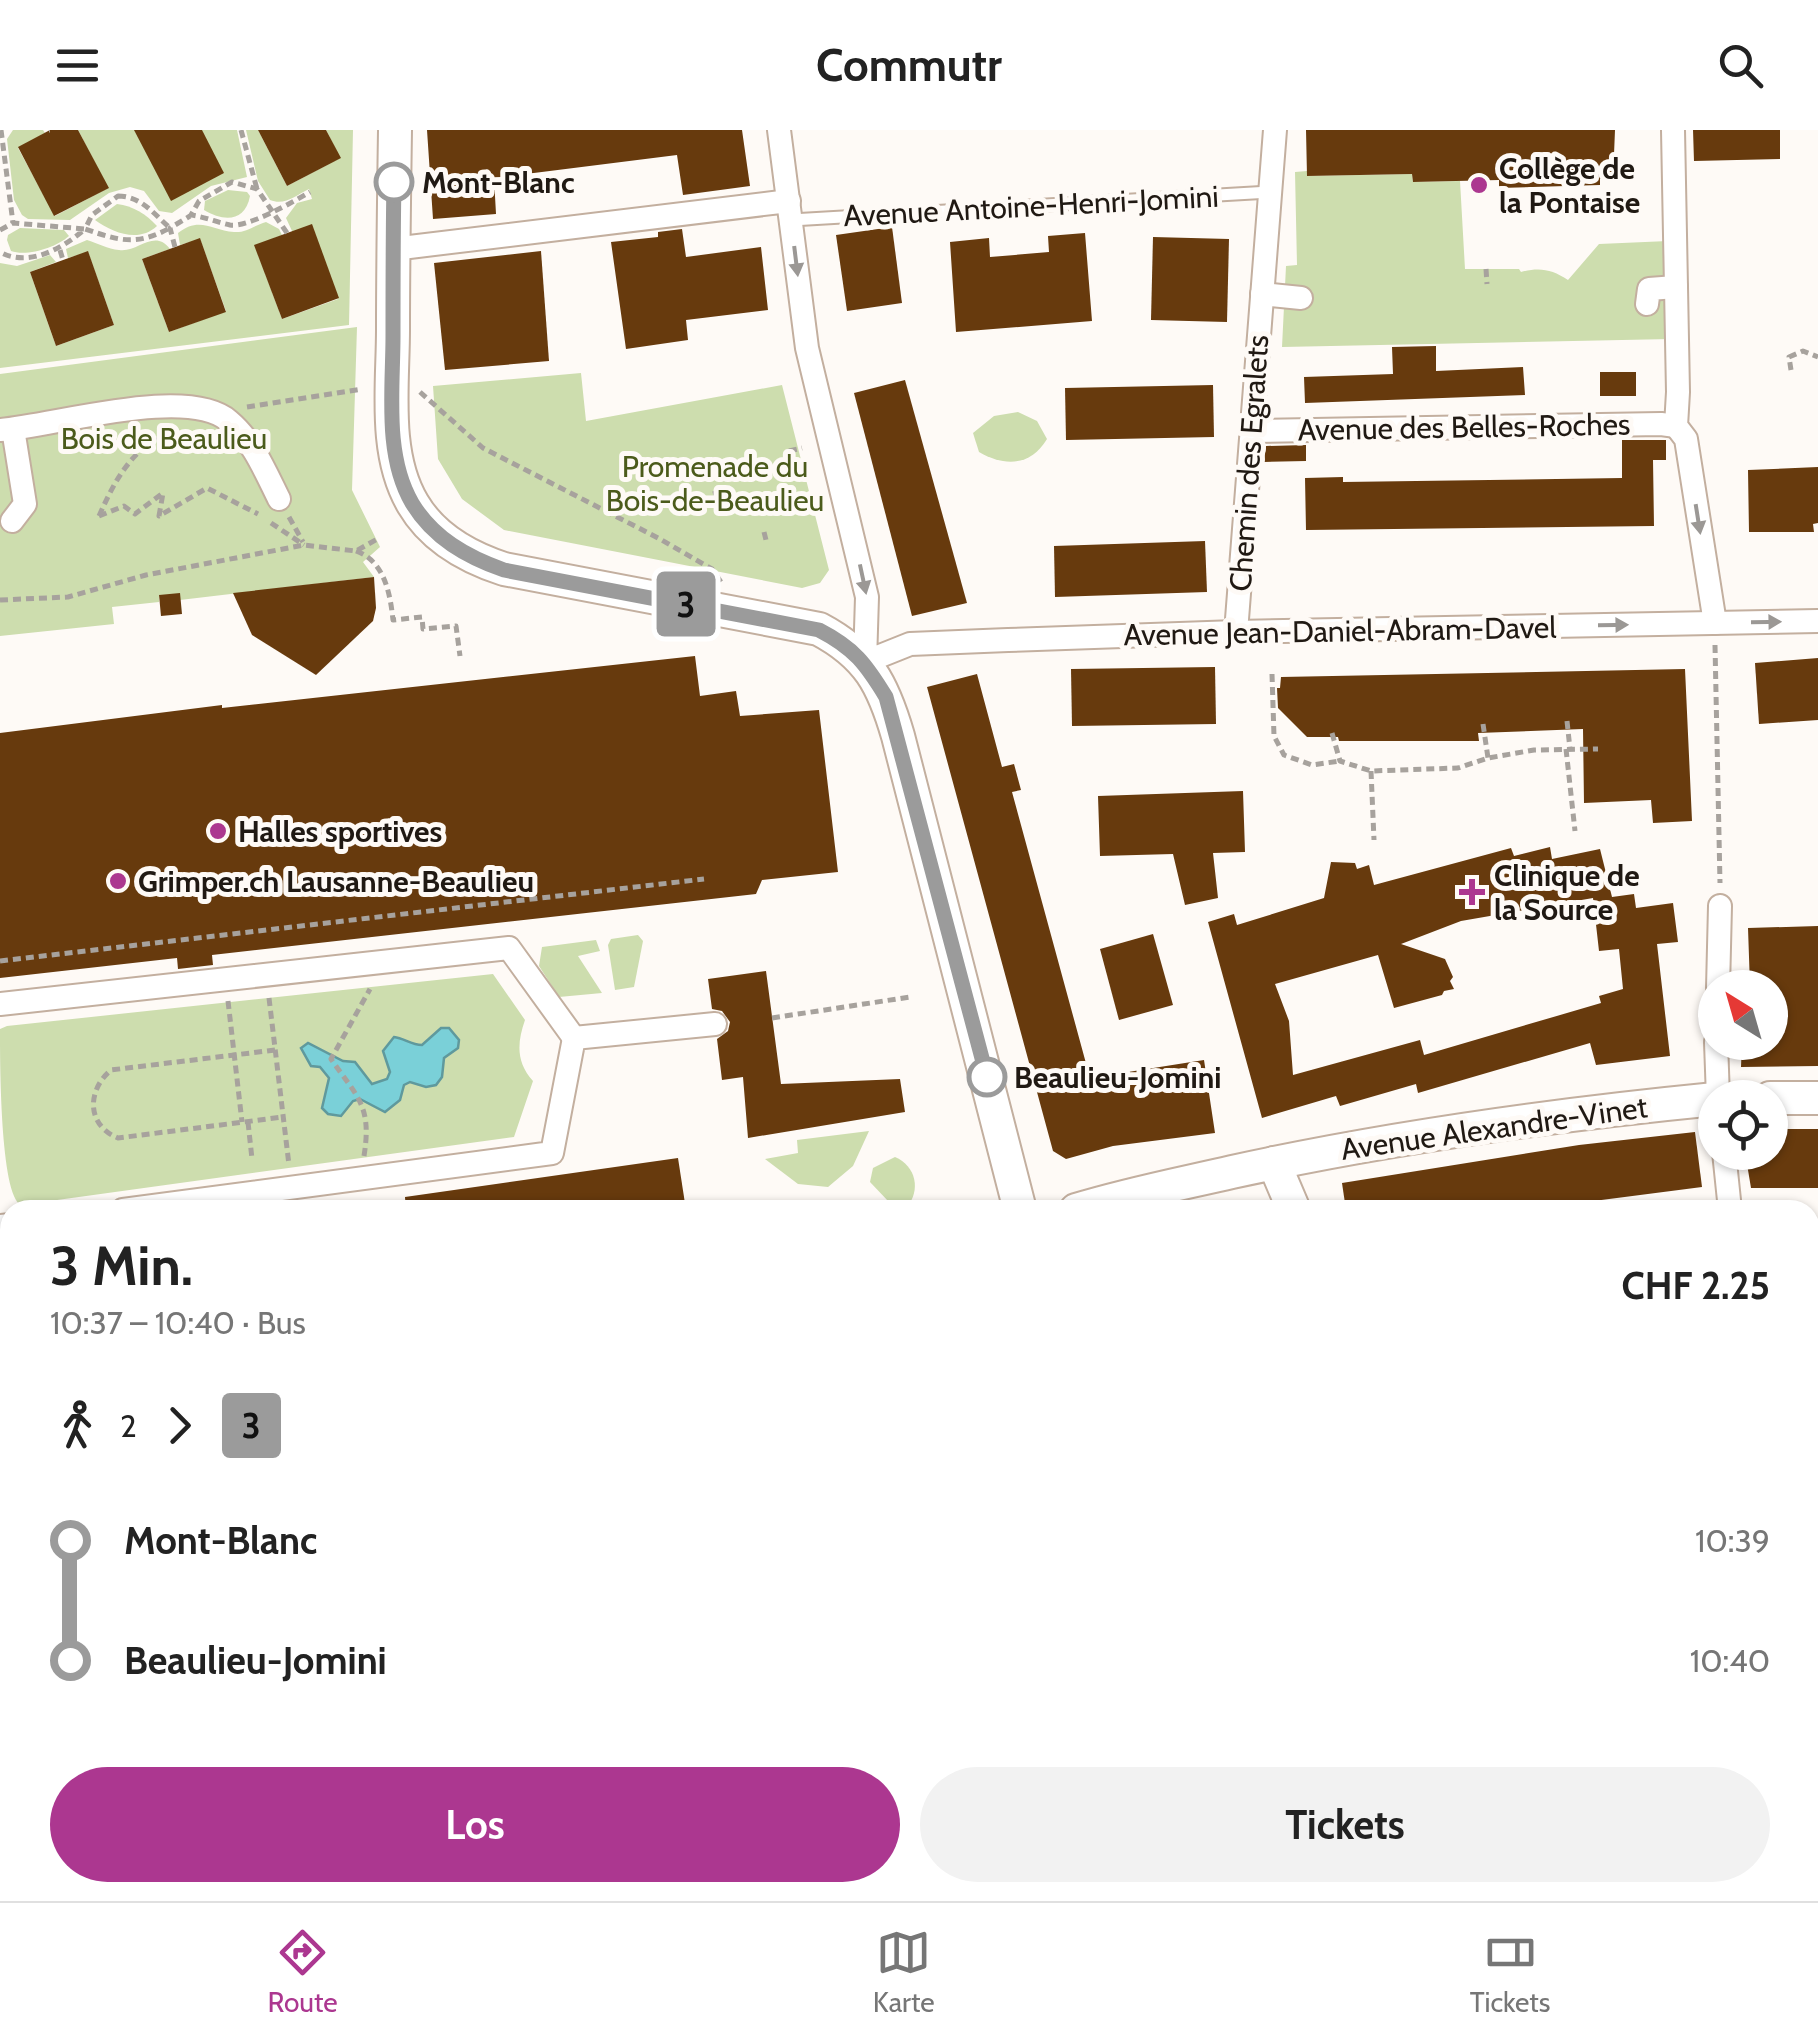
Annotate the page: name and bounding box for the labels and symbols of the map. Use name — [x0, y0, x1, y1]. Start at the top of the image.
place label: Collège de la Pontaise — [1499, 150, 1640, 221]
marker: Mont-Blanc — [375, 163, 413, 201]
place label: Mont-Blanc — [422, 164, 575, 201]
marker: Collège de la Pontaise — [1468, 174, 1490, 196]
street label: Avenue Antoine-Henri-Jomini — [843, 178, 1219, 234]
one-way arrow — [788, 246, 804, 278]
street label: Chemin des Egralets — [1222, 333, 1276, 593]
street label: Avenue des Belles-Roches — [1297, 406, 1631, 448]
park label: Bois de Beaulieu — [61, 420, 267, 457]
park label: Promenade du Bois-de-Beaulieu — [606, 448, 824, 519]
one-way arrow — [1691, 504, 1707, 536]
one-way arrow — [855, 564, 871, 595]
line badge: 3 — [654, 572, 718, 636]
street label: Avenue Jean-Daniel-Abram-Davel — [1123, 609, 1557, 653]
one-way arrow — [1751, 613, 1783, 629]
one-way arrow — [1598, 616, 1630, 632]
place label: Halles sportives — [238, 813, 442, 850]
marker: Halles sportives — [207, 820, 229, 842]
place label: Clinique de la Source — [1494, 857, 1640, 928]
place label: Grimper.ch Lausanne-Beaulieu — [138, 863, 534, 900]
marker: Grimper.ch Lausanne-Beaulieu — [107, 870, 129, 892]
marker: Clinique de la Source — [1459, 879, 1485, 905]
north arrow — [1698, 970, 1788, 1060]
marker: Beaulieu-Jomini — [968, 1058, 1006, 1096]
place label: Beaulieu-Jomini — [1014, 1059, 1221, 1096]
street label: Avenue Alexandre-Vinet — [1338, 1088, 1650, 1168]

